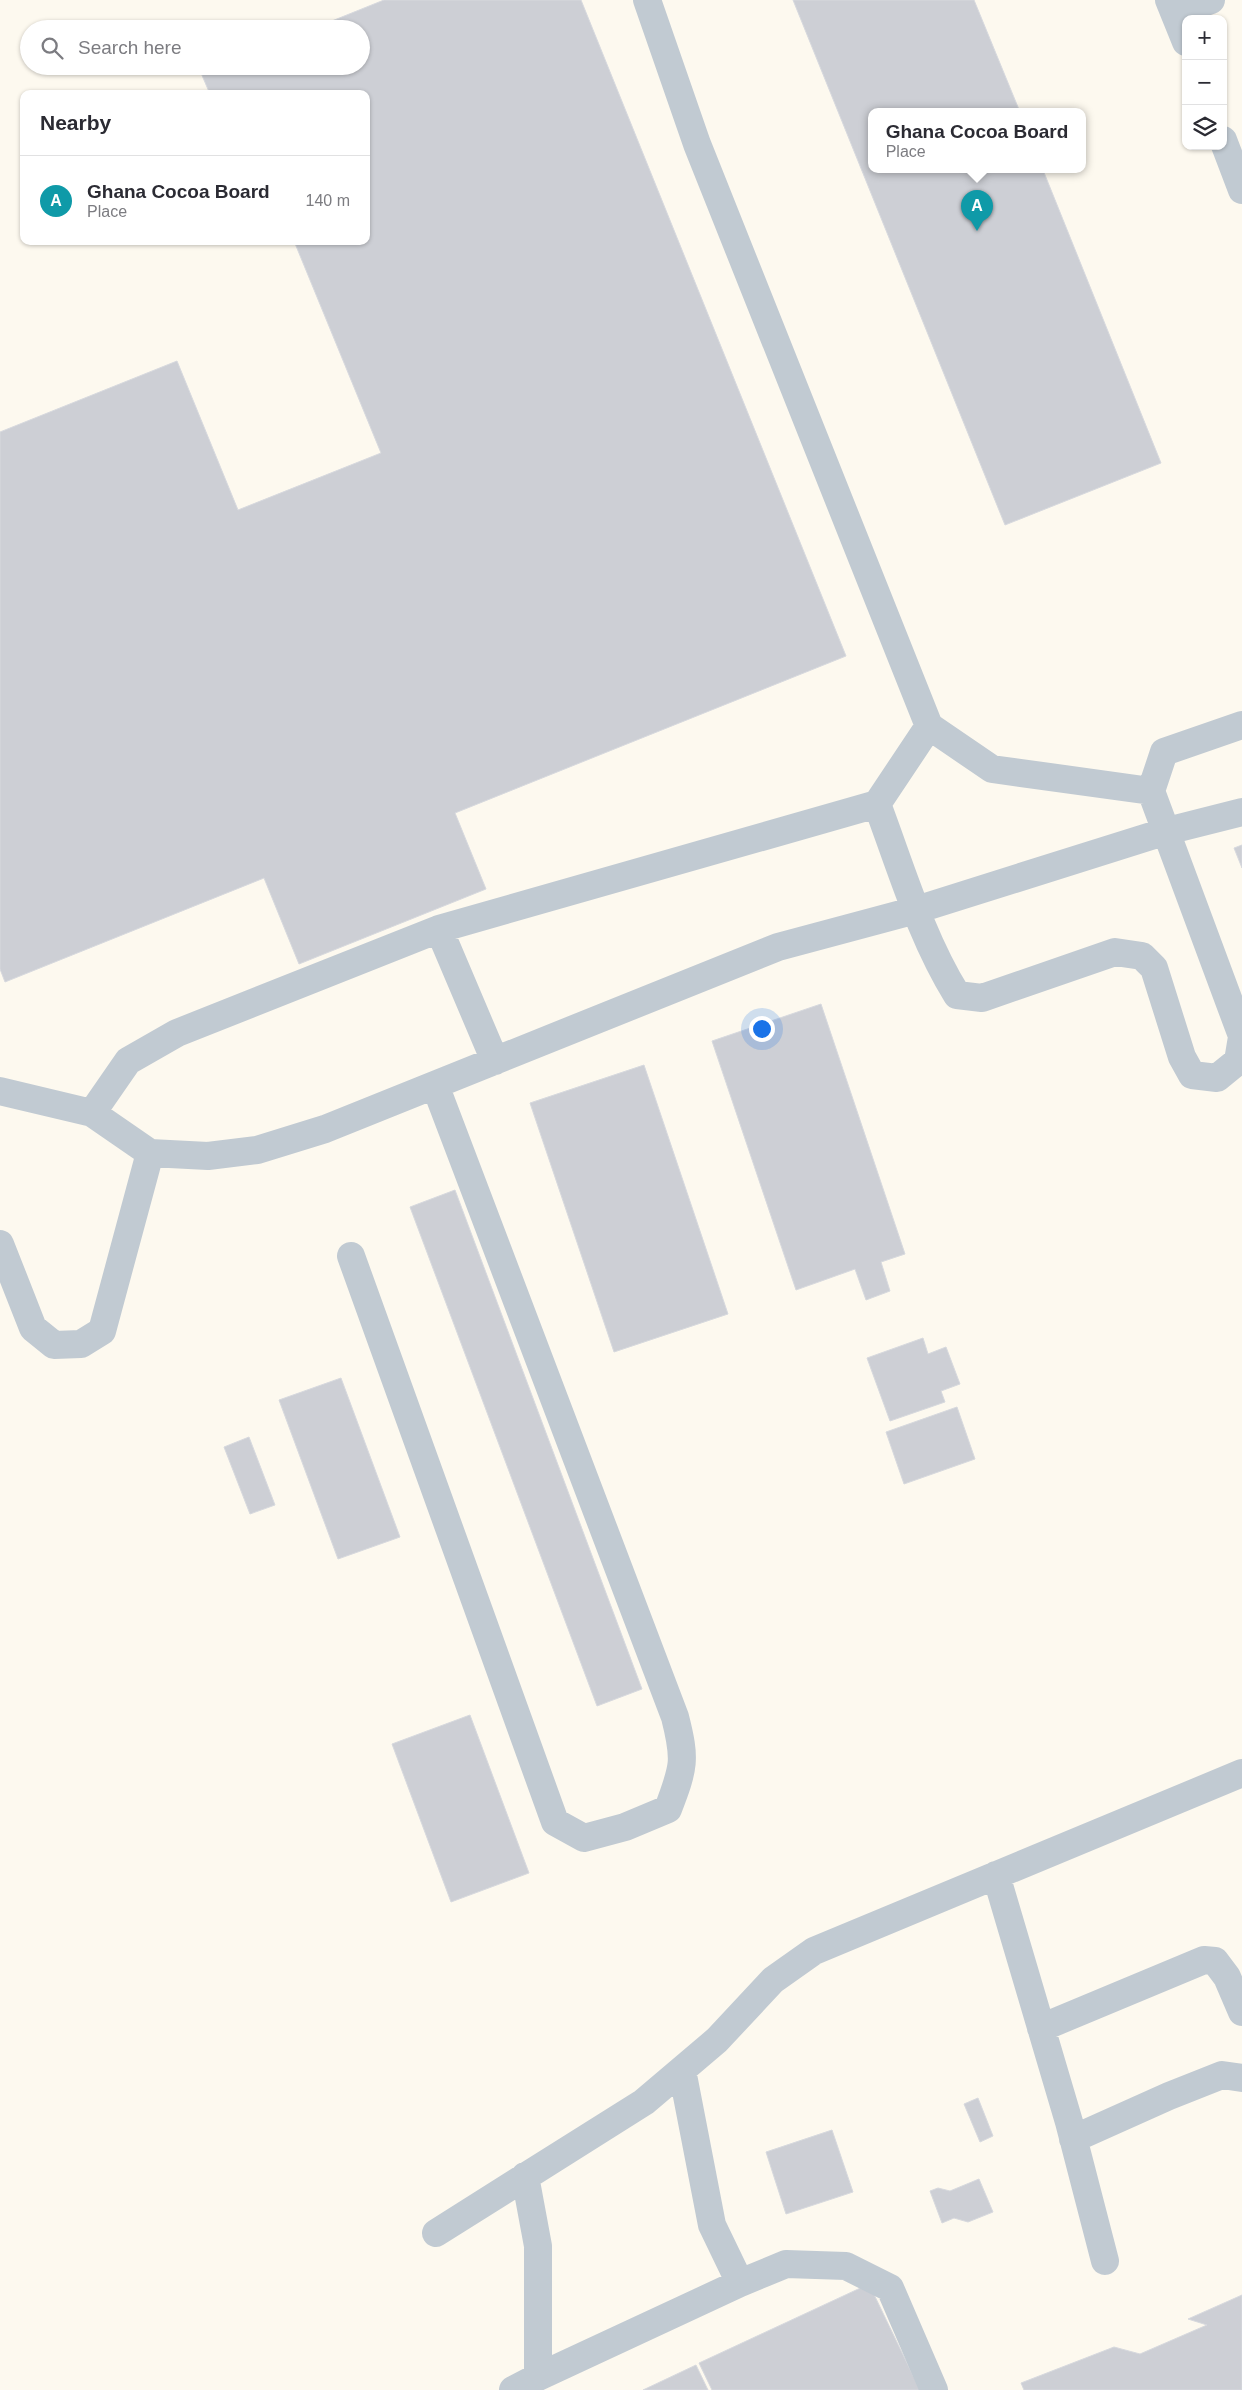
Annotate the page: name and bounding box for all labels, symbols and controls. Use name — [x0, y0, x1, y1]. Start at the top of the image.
map controls — [1182, 15, 1227, 150]
button: + — [1182, 15, 1227, 60]
search box — [20, 20, 370, 75]
icon: search — [38, 34, 66, 62]
text: Search here — [78, 37, 182, 58]
button: − — [1182, 60, 1227, 105]
button: layers — [1182, 105, 1227, 150]
popup — [868, 108, 1086, 173]
text: Nearby — [40, 111, 111, 134]
text: Ghana Cocoa Board — [886, 121, 1068, 142]
text: Place — [886, 143, 926, 160]
text: Ghana Cocoa Board — [87, 181, 270, 202]
pin: A — [961, 190, 993, 231]
text: A — [50, 192, 62, 209]
text: 140 m — [306, 192, 350, 209]
text: Place — [87, 203, 127, 220]
your location — [749, 1016, 775, 1042]

